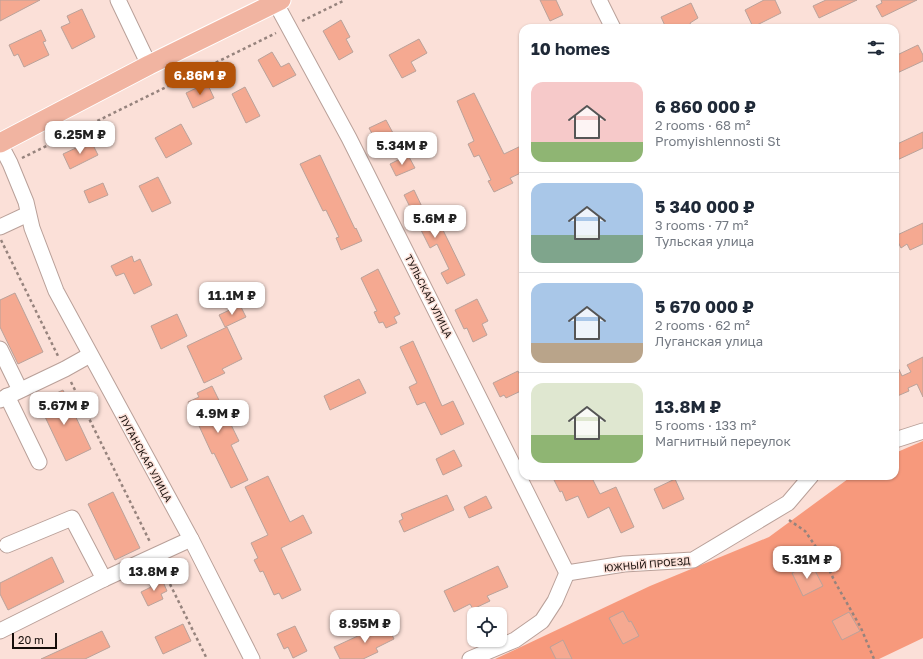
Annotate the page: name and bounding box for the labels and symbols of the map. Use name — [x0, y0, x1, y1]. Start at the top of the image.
pin: 6.86M ₽ — [163, 62, 237, 96]
pin: 6.25M ₽ — [43, 121, 117, 155]
pin: 5.34M ₽ — [365, 132, 439, 166]
pin: 5.6M ₽ — [402, 205, 468, 239]
street label: ТУЛЬСКАЯ УЛИЦА — [403, 252, 455, 340]
pin: 11.1M ₽ — [195, 282, 269, 316]
pin: 5.67M ₽ — [27, 392, 101, 426]
pin: 4.9M ₽ — [185, 400, 251, 434]
street label: ЛУГАНСКАЯ УЛИЦА — [117, 412, 175, 504]
pin: 5.31M ₽ — [770, 546, 844, 580]
street label: ЮЖНЫЙ ПРОЕЗД — [603, 554, 691, 574]
pin: 13.8M ₽ — [117, 558, 191, 592]
pin: 8.95M ₽ — [328, 610, 402, 644]
scale bar — [12, 631, 57, 650]

